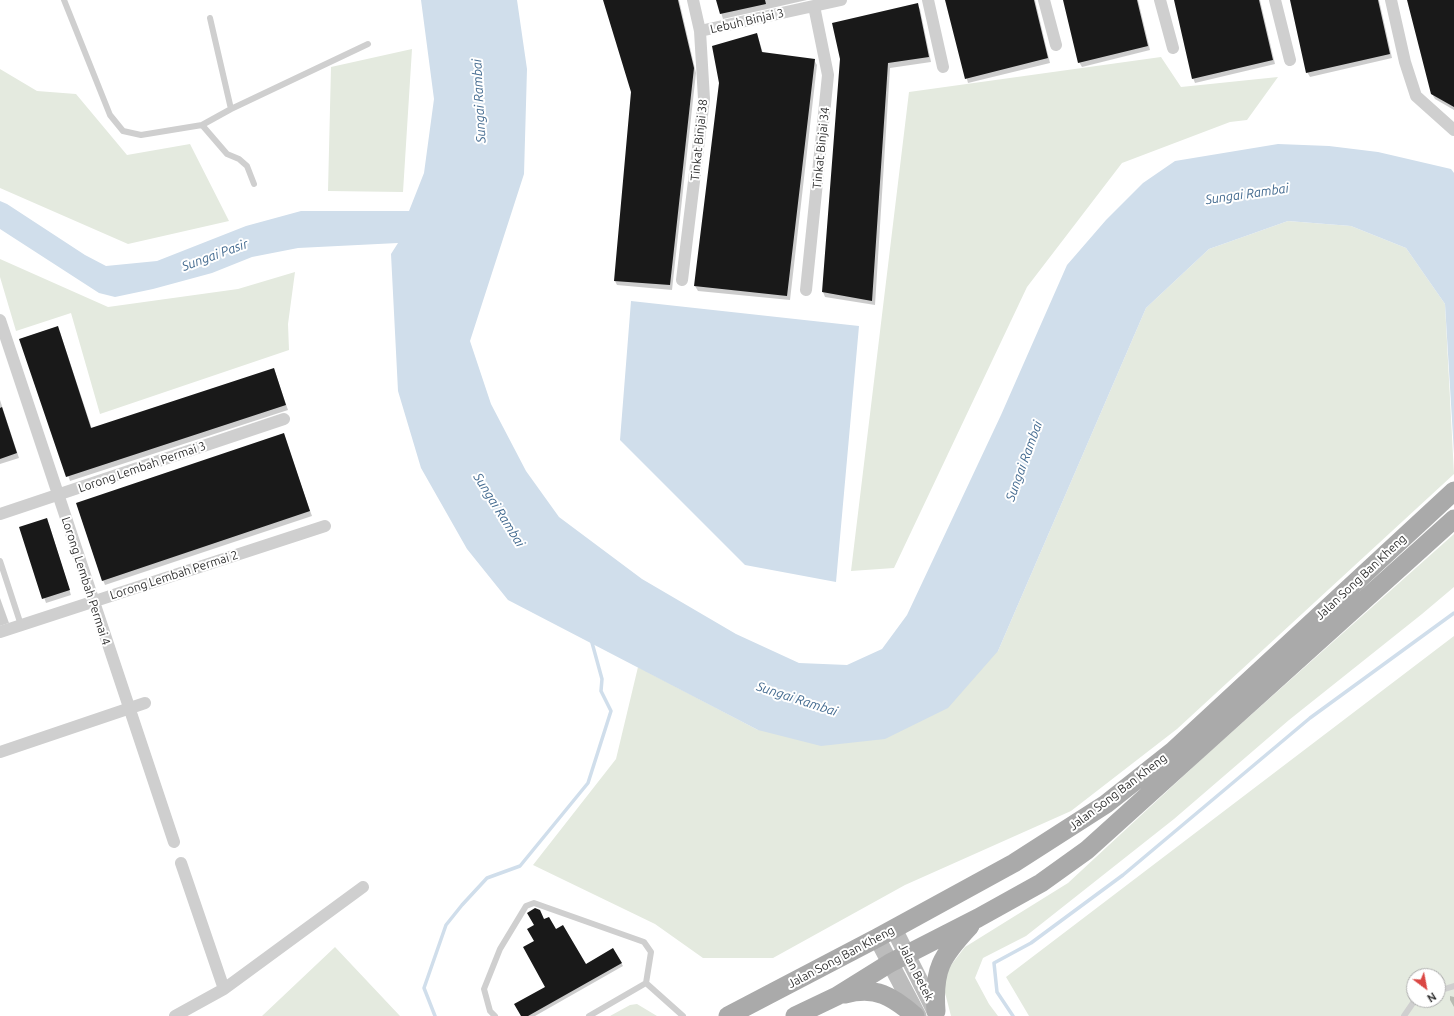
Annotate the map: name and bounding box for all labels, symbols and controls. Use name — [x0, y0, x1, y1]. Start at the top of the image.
street label: Lebuh Binjai 3 — [709, 6, 785, 36]
water label: Sungai Rambai — [469, 59, 489, 143]
street label: Tinkat Binjai 38 — [688, 98, 710, 182]
street label: Tinkat Binjai 34 — [810, 106, 832, 190]
water label: Sungai Rambai — [1204, 180, 1290, 208]
water label: Sungai Pasir — [180, 236, 250, 274]
water label: Sungai Rambai — [1002, 419, 1046, 503]
street label: Lorong Lembah Permai 3 — [76, 438, 208, 496]
water label: Sungai Rambai — [470, 470, 528, 550]
street label: Lorong Lembah Permai 4 — [58, 515, 114, 647]
street label: Jalan Song Ban Kheng — [1313, 531, 1409, 623]
street label: Lorong Lembah Permai 2 — [108, 547, 240, 603]
water label: Sungai Rambai — [755, 679, 839, 719]
street label: Jalan Song Ban Kheng — [1066, 751, 1170, 833]
street label: Jalan Song Ban Kheng — [785, 923, 897, 991]
street label: Jalan Betek — [895, 941, 937, 1003]
north arrow — [1406, 968, 1446, 1008]
text: N — [1425, 990, 1438, 1005]

